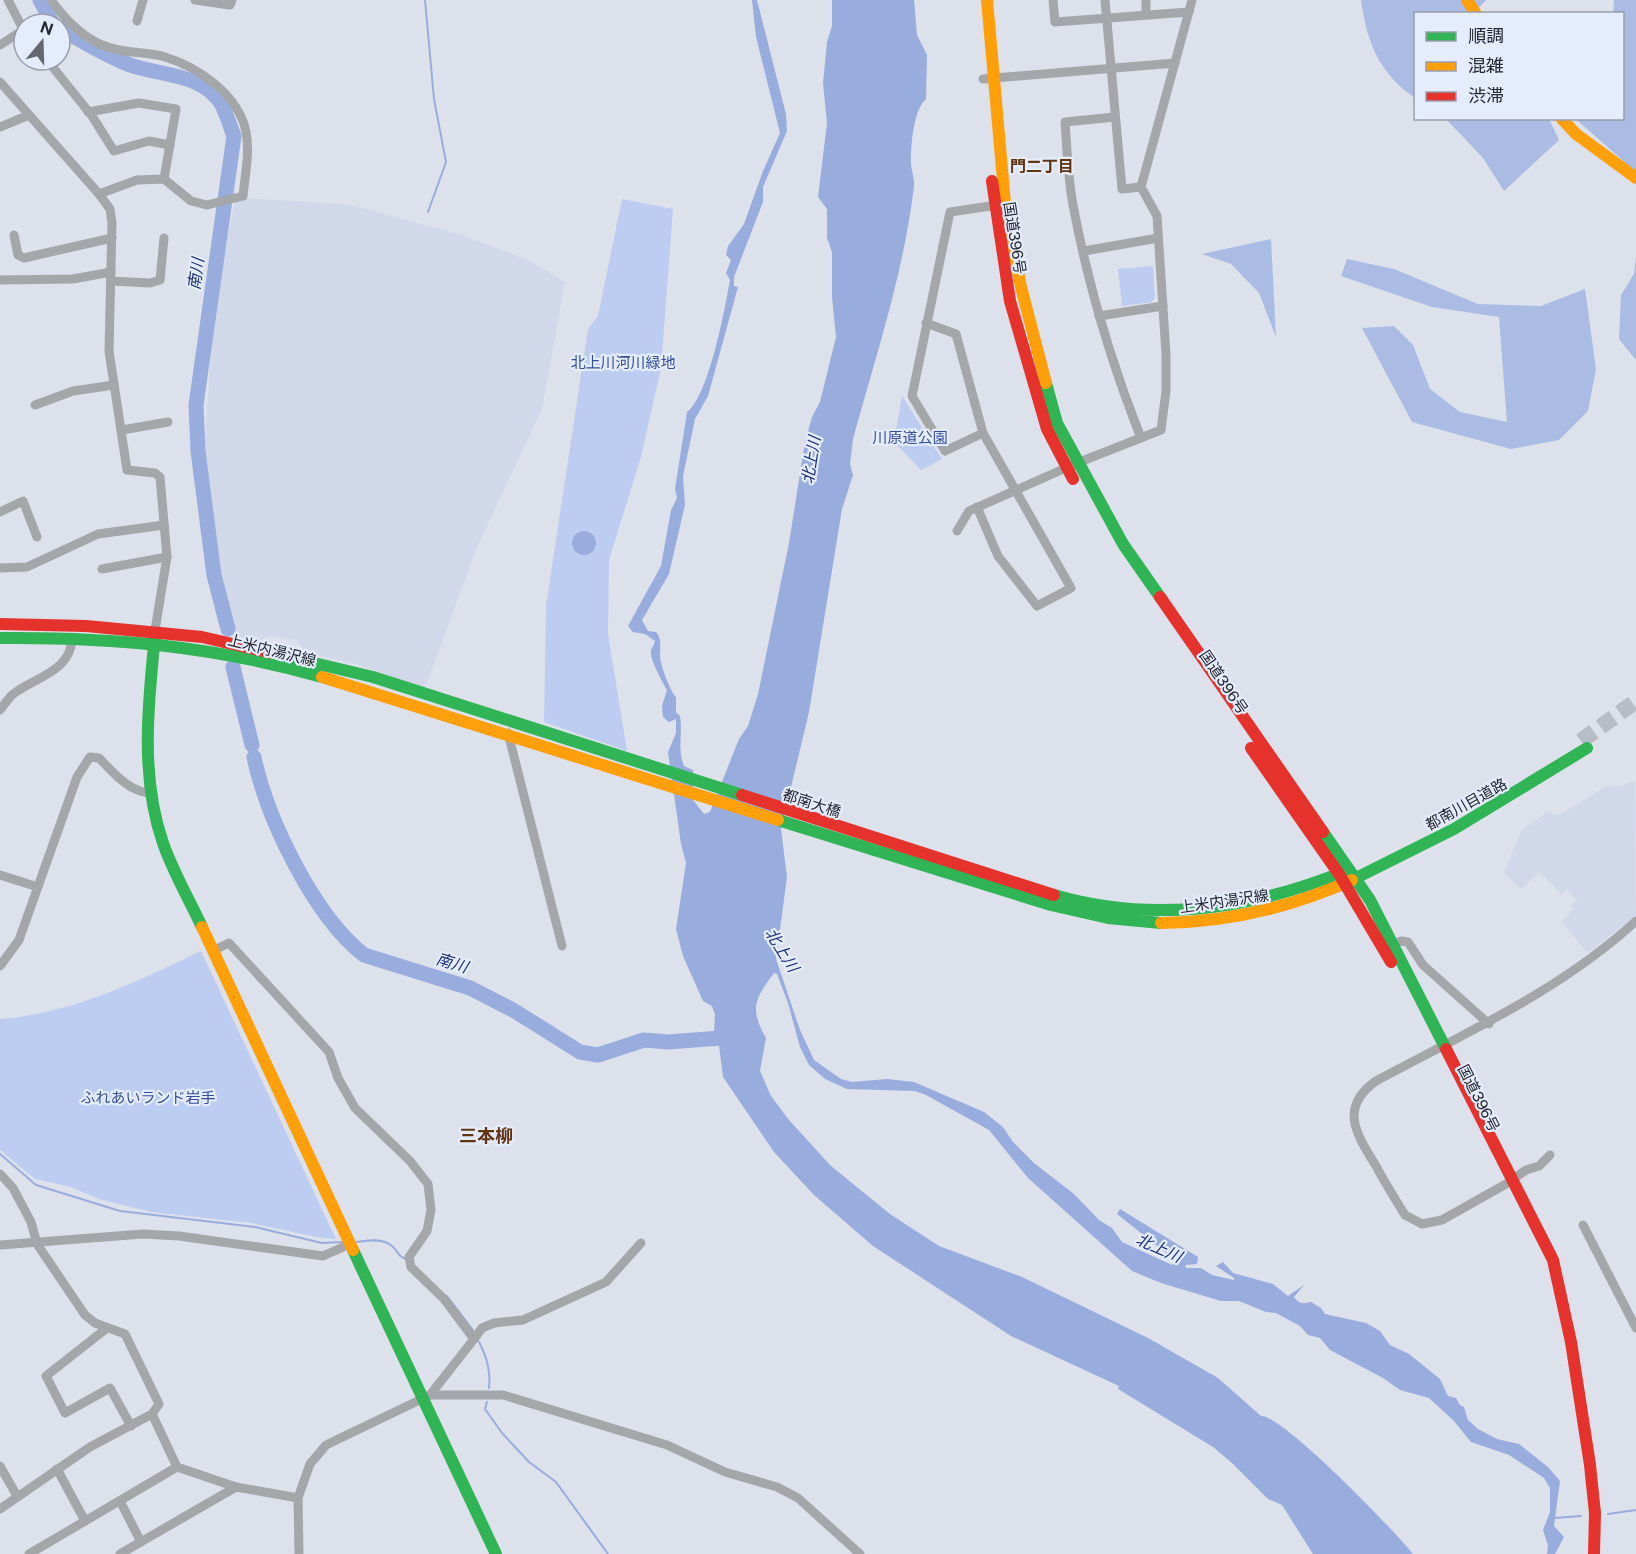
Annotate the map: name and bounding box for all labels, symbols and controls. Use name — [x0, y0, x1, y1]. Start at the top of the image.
north arrow — [12, 12, 72, 72]
legend — [1414, 12, 1624, 120]
text: N — [38, 17, 56, 39]
text: 順調 — [1468, 25, 1504, 46]
text: 混雑 — [1468, 55, 1504, 76]
text: 渋滞 — [1468, 85, 1504, 106]
district label: 門二丁目 — [1010, 157, 1074, 176]
street label: 国道396号 — [1001, 201, 1029, 275]
water label: 南川 — [184, 255, 208, 291]
park label: 北上川河川緑地 — [570, 354, 676, 371]
park label: 川原道公園 — [872, 429, 948, 446]
water label: 北上川 — [798, 433, 824, 485]
street label: 上米内湯沢線 — [226, 631, 318, 669]
street label: 国道396号 — [1197, 647, 1251, 717]
street label: 都南川目道路 — [1423, 775, 1509, 833]
street label: 都南大橋 — [781, 786, 843, 820]
street label: 上米内湯沢線 — [1178, 886, 1270, 916]
water label: 北上川 — [761, 925, 804, 977]
water label: 南川 — [434, 949, 472, 977]
street label: 国道396号 — [1455, 1062, 1503, 1134]
park label: ふれあいランド岩手 — [80, 1089, 216, 1106]
district label: 三本柳 — [459, 1125, 513, 1146]
water label: 北上川 — [1133, 1230, 1187, 1267]

